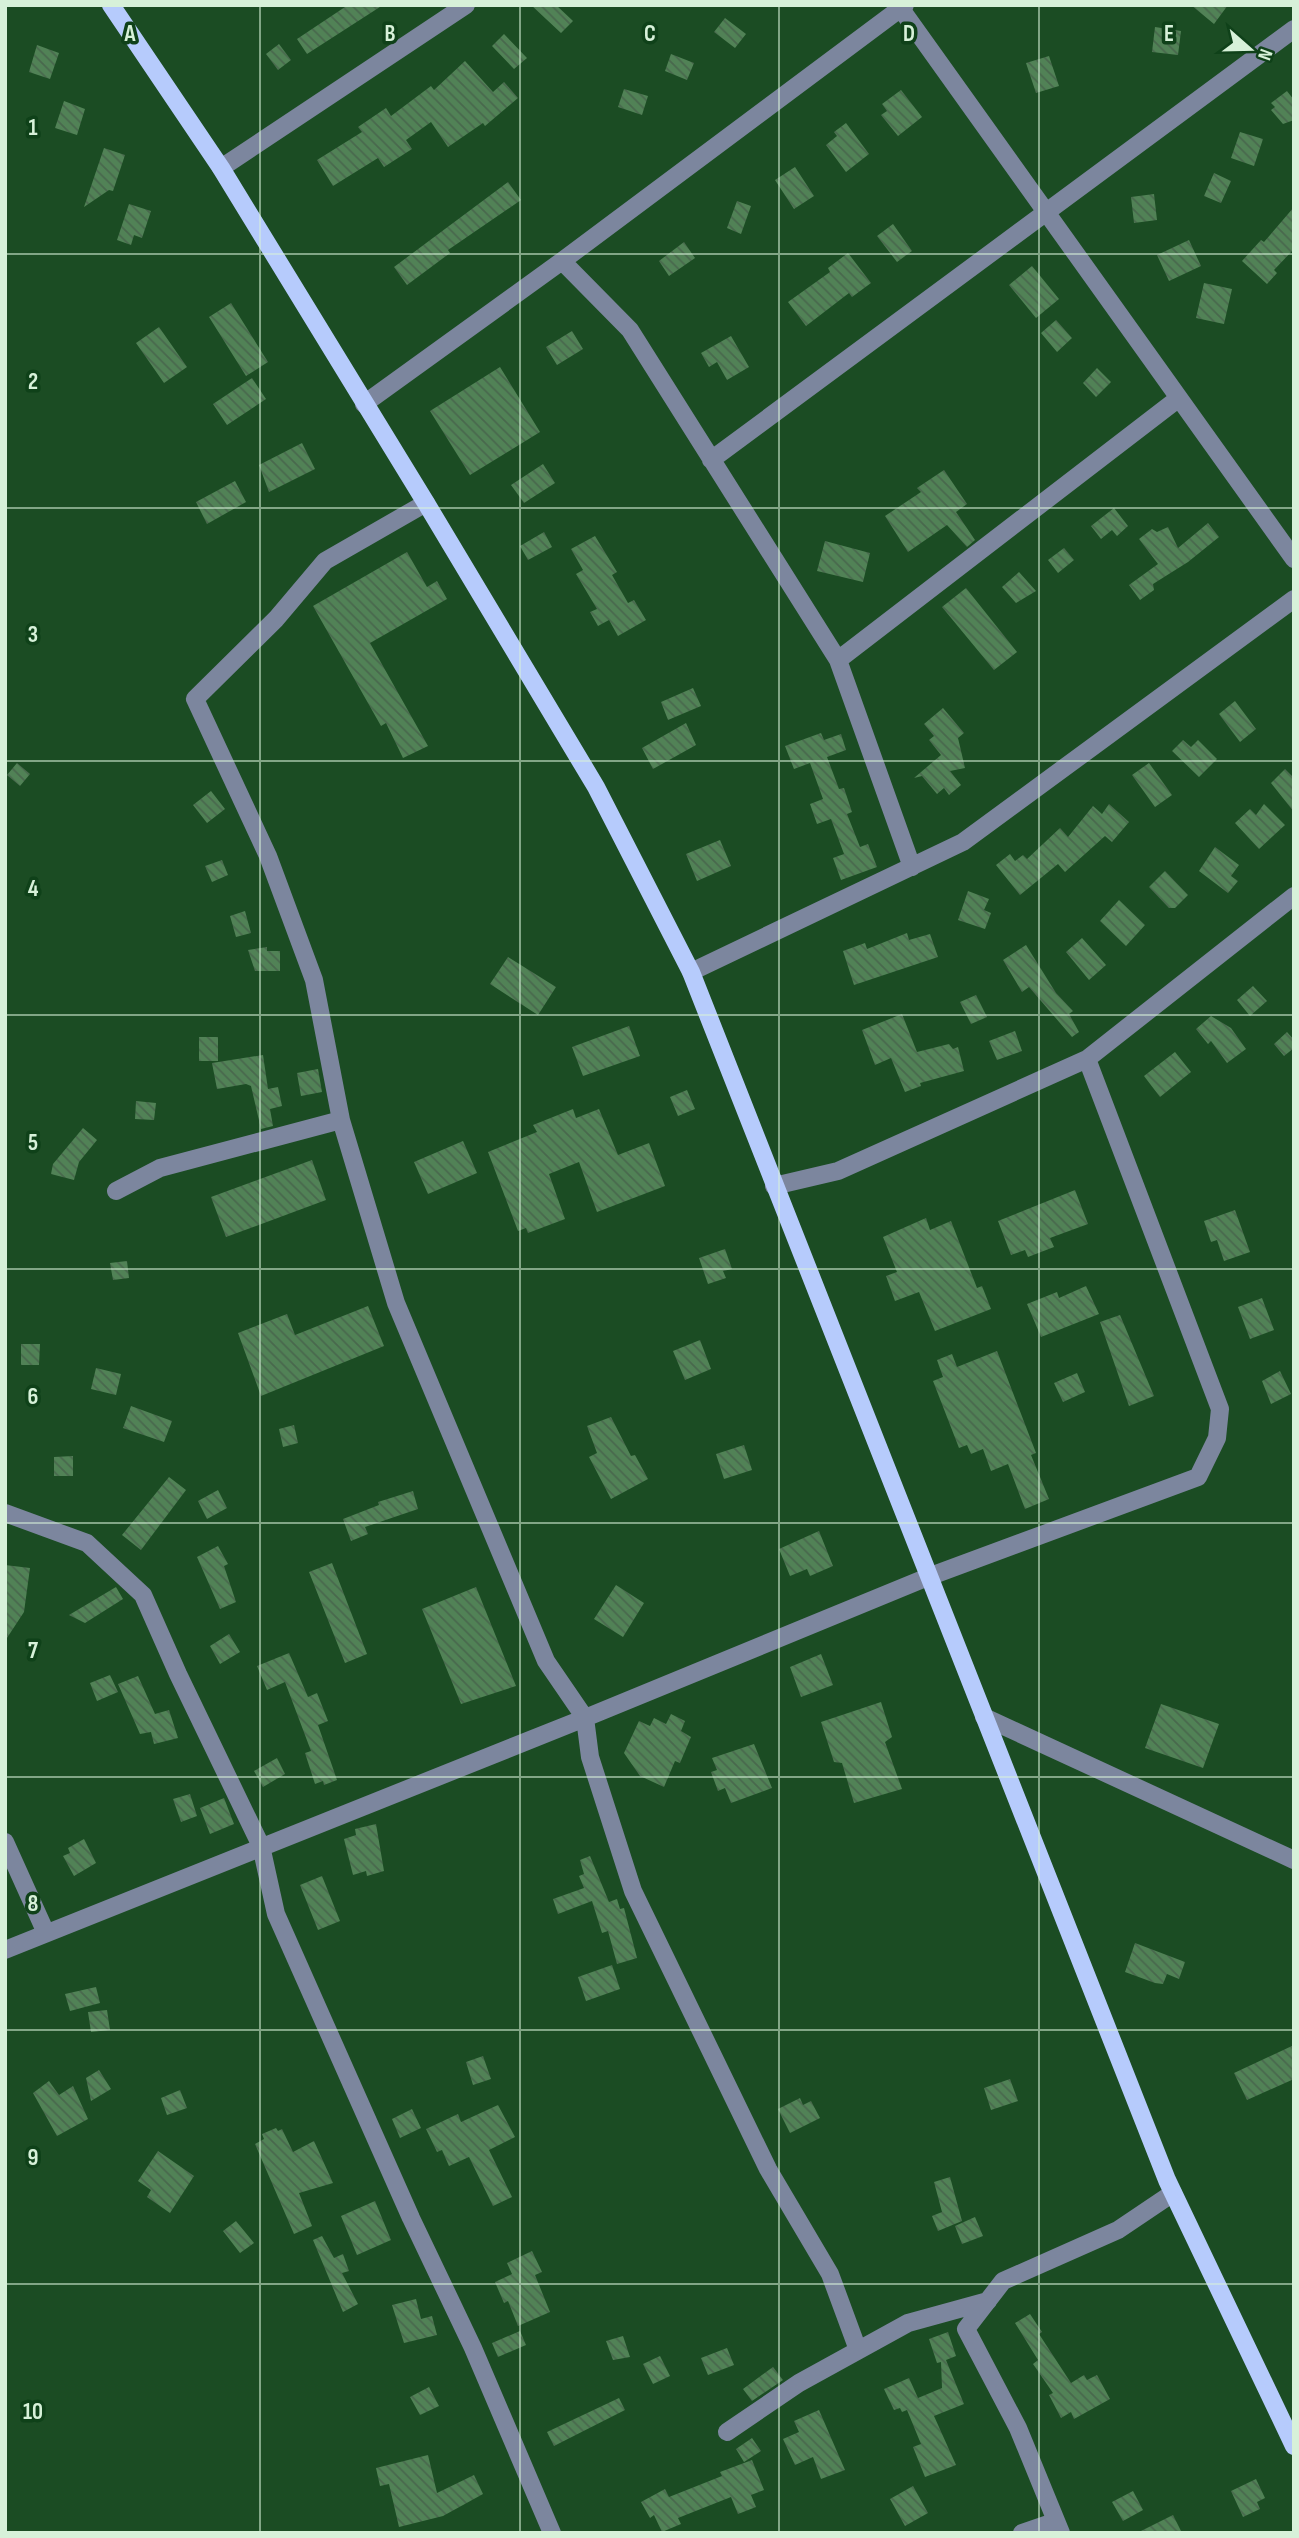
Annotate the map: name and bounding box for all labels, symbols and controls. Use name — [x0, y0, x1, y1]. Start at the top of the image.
north arrow — [1215, 14, 1285, 84]
text: A — [124, 20, 137, 48]
text: B — [385, 20, 396, 48]
text: C — [644, 20, 656, 48]
text: D — [903, 20, 915, 48]
text: E — [1164, 20, 1174, 48]
text: N — [1252, 46, 1277, 63]
text: 1 — [28, 114, 38, 142]
text: 2 — [28, 368, 38, 396]
text: 3 — [28, 621, 38, 649]
text: 4 — [28, 875, 39, 903]
text: 5 — [28, 1129, 38, 1157]
text: 6 — [28, 1383, 38, 1411]
text: 7 — [28, 1637, 38, 1665]
text: 8 — [28, 1890, 39, 1918]
text: 9 — [28, 2144, 38, 2172]
text: 10 — [23, 2398, 43, 2426]

